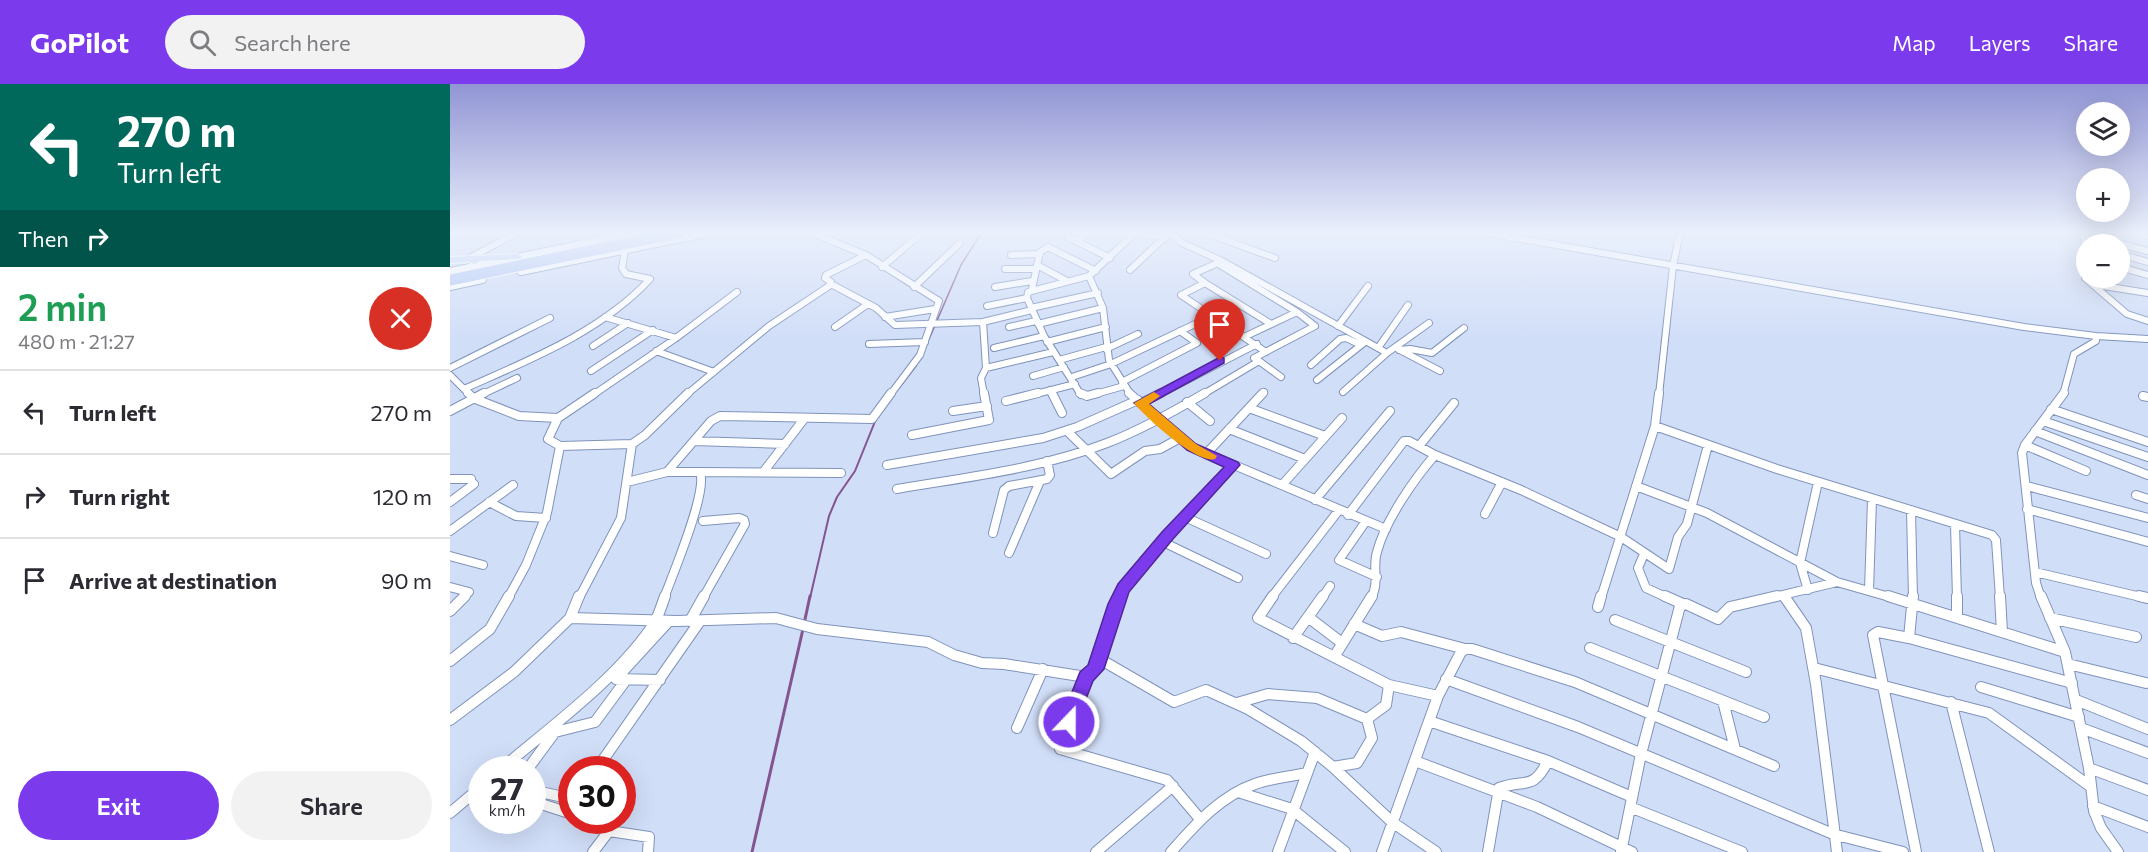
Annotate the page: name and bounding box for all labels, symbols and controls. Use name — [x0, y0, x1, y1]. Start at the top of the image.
search box — [165, 15, 585, 69]
text: GoPilot — [30, 25, 129, 59]
icon: search — [186, 26, 219, 59]
text: Search here — [234, 29, 351, 56]
text: Map — [1892, 30, 1936, 55]
text: Layers — [1969, 30, 2031, 55]
text: Share — [2064, 30, 2118, 55]
map controls — [2076, 102, 2130, 288]
button: layers — [2076, 102, 2130, 156]
text: 270 m — [117, 104, 236, 156]
icon: left — [18, 108, 96, 186]
text: Turn left — [117, 156, 221, 189]
button: + — [2076, 168, 2130, 222]
icon: right — [81, 222, 114, 255]
text: Then — [18, 225, 69, 252]
button: − — [2076, 234, 2130, 288]
text: 2 min — [18, 284, 107, 328]
button: close — [369, 287, 432, 350]
pin — [1194, 299, 1245, 361]
icon: arrive — [1203, 308, 1236, 341]
text: 480 m · 21:27 — [18, 329, 135, 353]
icon: left — [18, 396, 51, 429]
text: Turn left — [69, 399, 156, 426]
text: 270 m — [371, 399, 432, 426]
icon: right — [18, 480, 51, 513]
text: Turn right — [69, 483, 170, 510]
text: 120 m — [373, 483, 432, 510]
icon: arrive — [18, 564, 51, 597]
text: Arrive at destination — [69, 567, 277, 594]
text: 90 m — [381, 567, 432, 594]
position arrow — [1037, 690, 1101, 754]
speed limit sign: 30 — [558, 756, 636, 834]
text: 27 — [490, 769, 524, 806]
button: Exit — [18, 771, 219, 840]
button: Share — [231, 771, 432, 840]
text: km/h — [489, 801, 525, 819]

